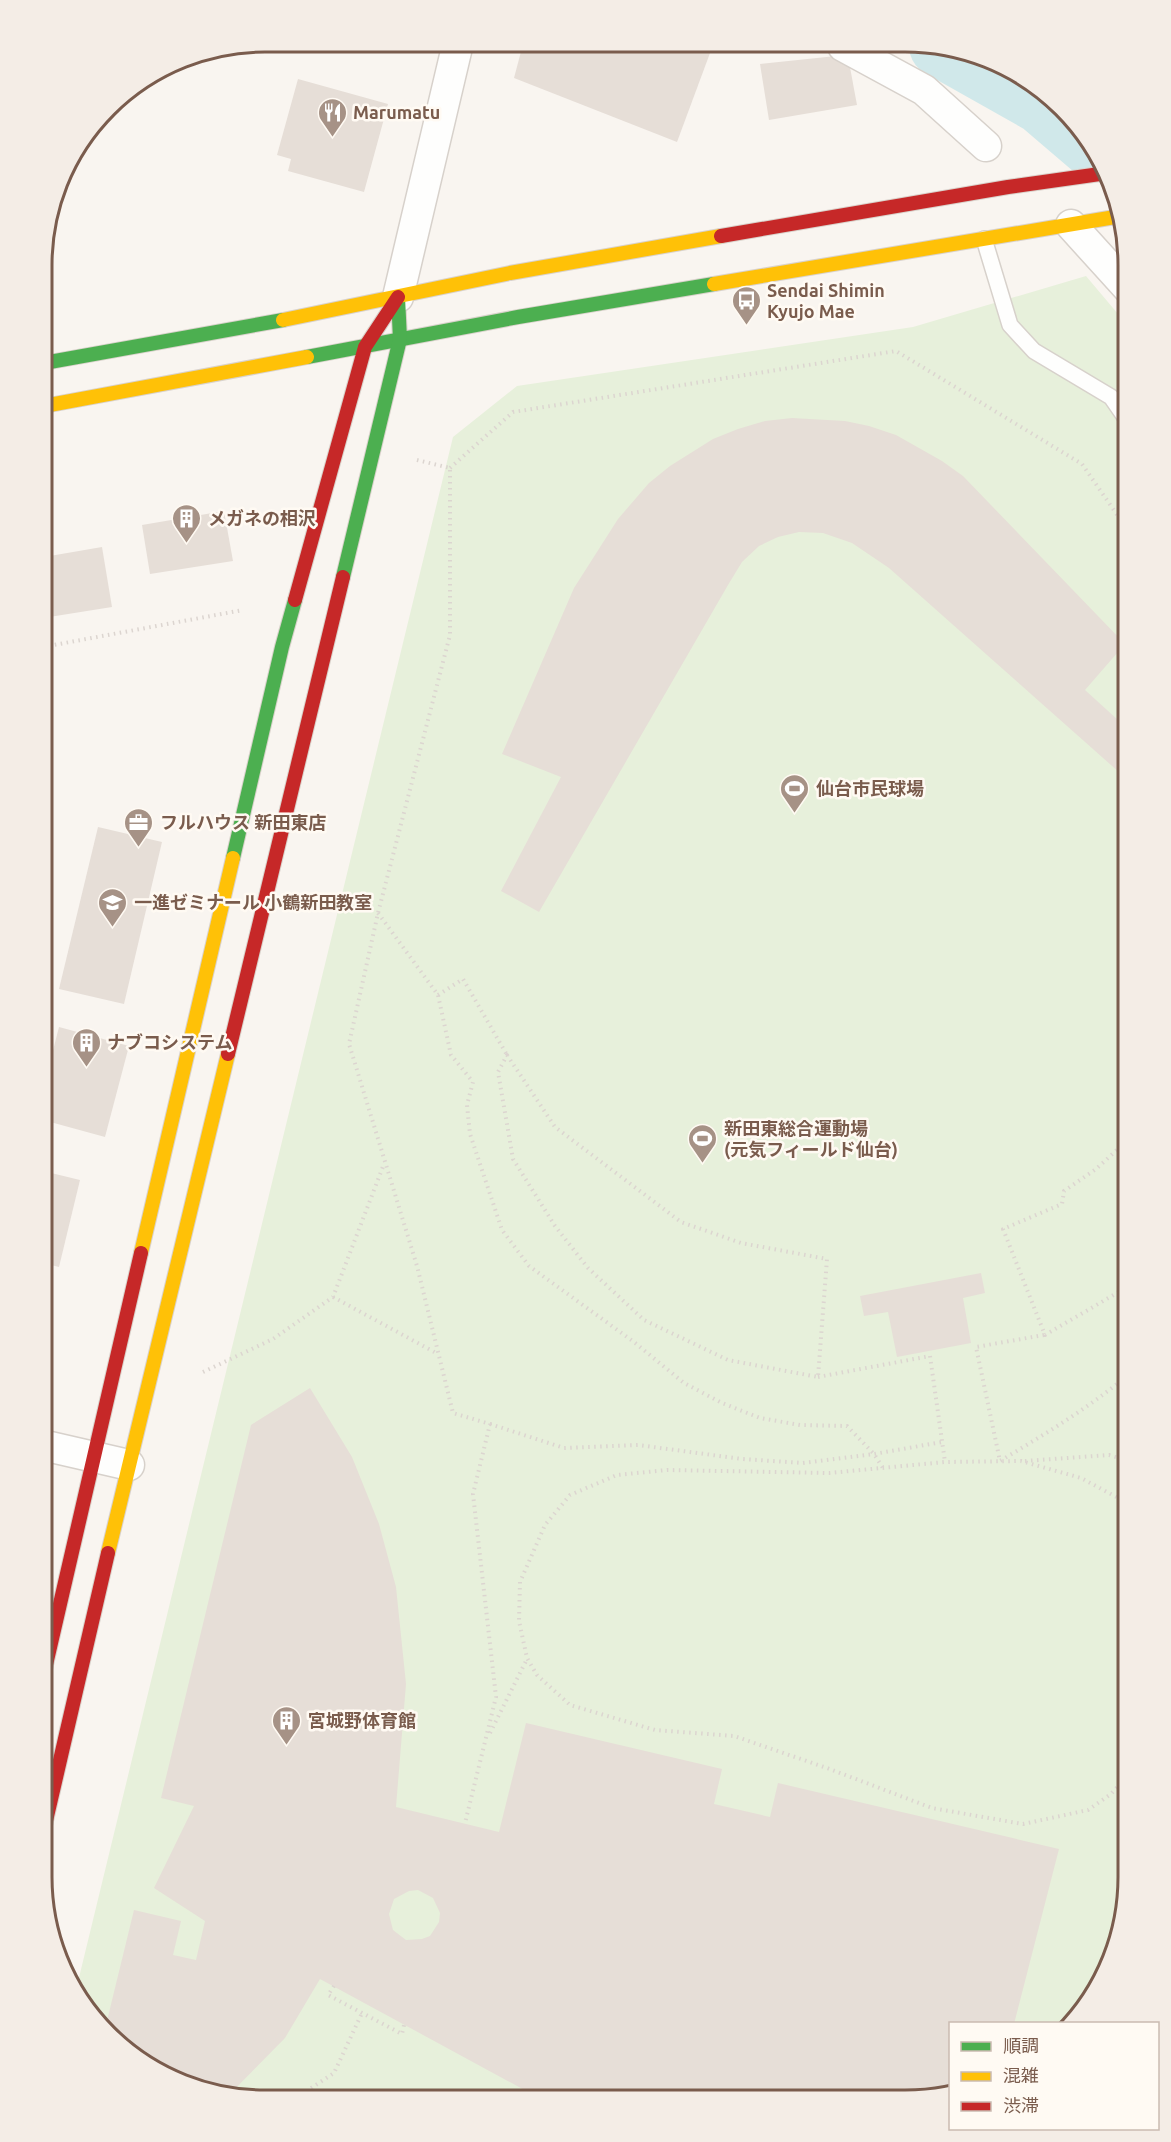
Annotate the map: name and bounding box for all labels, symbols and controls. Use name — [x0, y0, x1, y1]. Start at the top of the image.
restaurant icon: Marumatu — [316, 96, 348, 138]
place label: Marumatu — [353, 102, 440, 122]
place label: Sendai Shimin Kyujo Mae — [767, 280, 885, 321]
bus stop icon: Sendai Shimin Kyujo Mae — [730, 284, 762, 326]
building icon: メガネの相沢 — [171, 502, 203, 544]
place label: メガネの相沢 — [208, 508, 316, 528]
sports icon: 仙台市民球場 — [779, 772, 811, 814]
place label: 仙台市民球場 — [816, 778, 924, 798]
office icon: フルハウス 新田東店 — [123, 806, 155, 848]
place label: フルハウス 新田東店 — [160, 812, 326, 832]
school or university icon: 一進ゼミナール 小鶴新田教室 — [97, 886, 129, 928]
place label: 一進ゼミナール 小鶴新田教室 — [134, 892, 372, 912]
building icon: ナブコシステム — [70, 1026, 102, 1068]
place label: ナブコシステム — [107, 1032, 232, 1052]
place label: 新田東総合運動場 (元気フィールド仙台) — [724, 1118, 898, 1160]
sports icon: 新田東総合運動場 (元気フィールド仙台) — [687, 1122, 719, 1164]
building icon: 宮城野体育館 — [271, 1704, 303, 1746]
place label: 宮城野体育館 — [308, 1710, 416, 1730]
legend — [949, 2022, 1159, 2130]
text: 順調 — [1003, 2035, 1039, 2055]
text: 混雑 — [1003, 2065, 1039, 2085]
text: 渋滞 — [1003, 2095, 1039, 2115]

